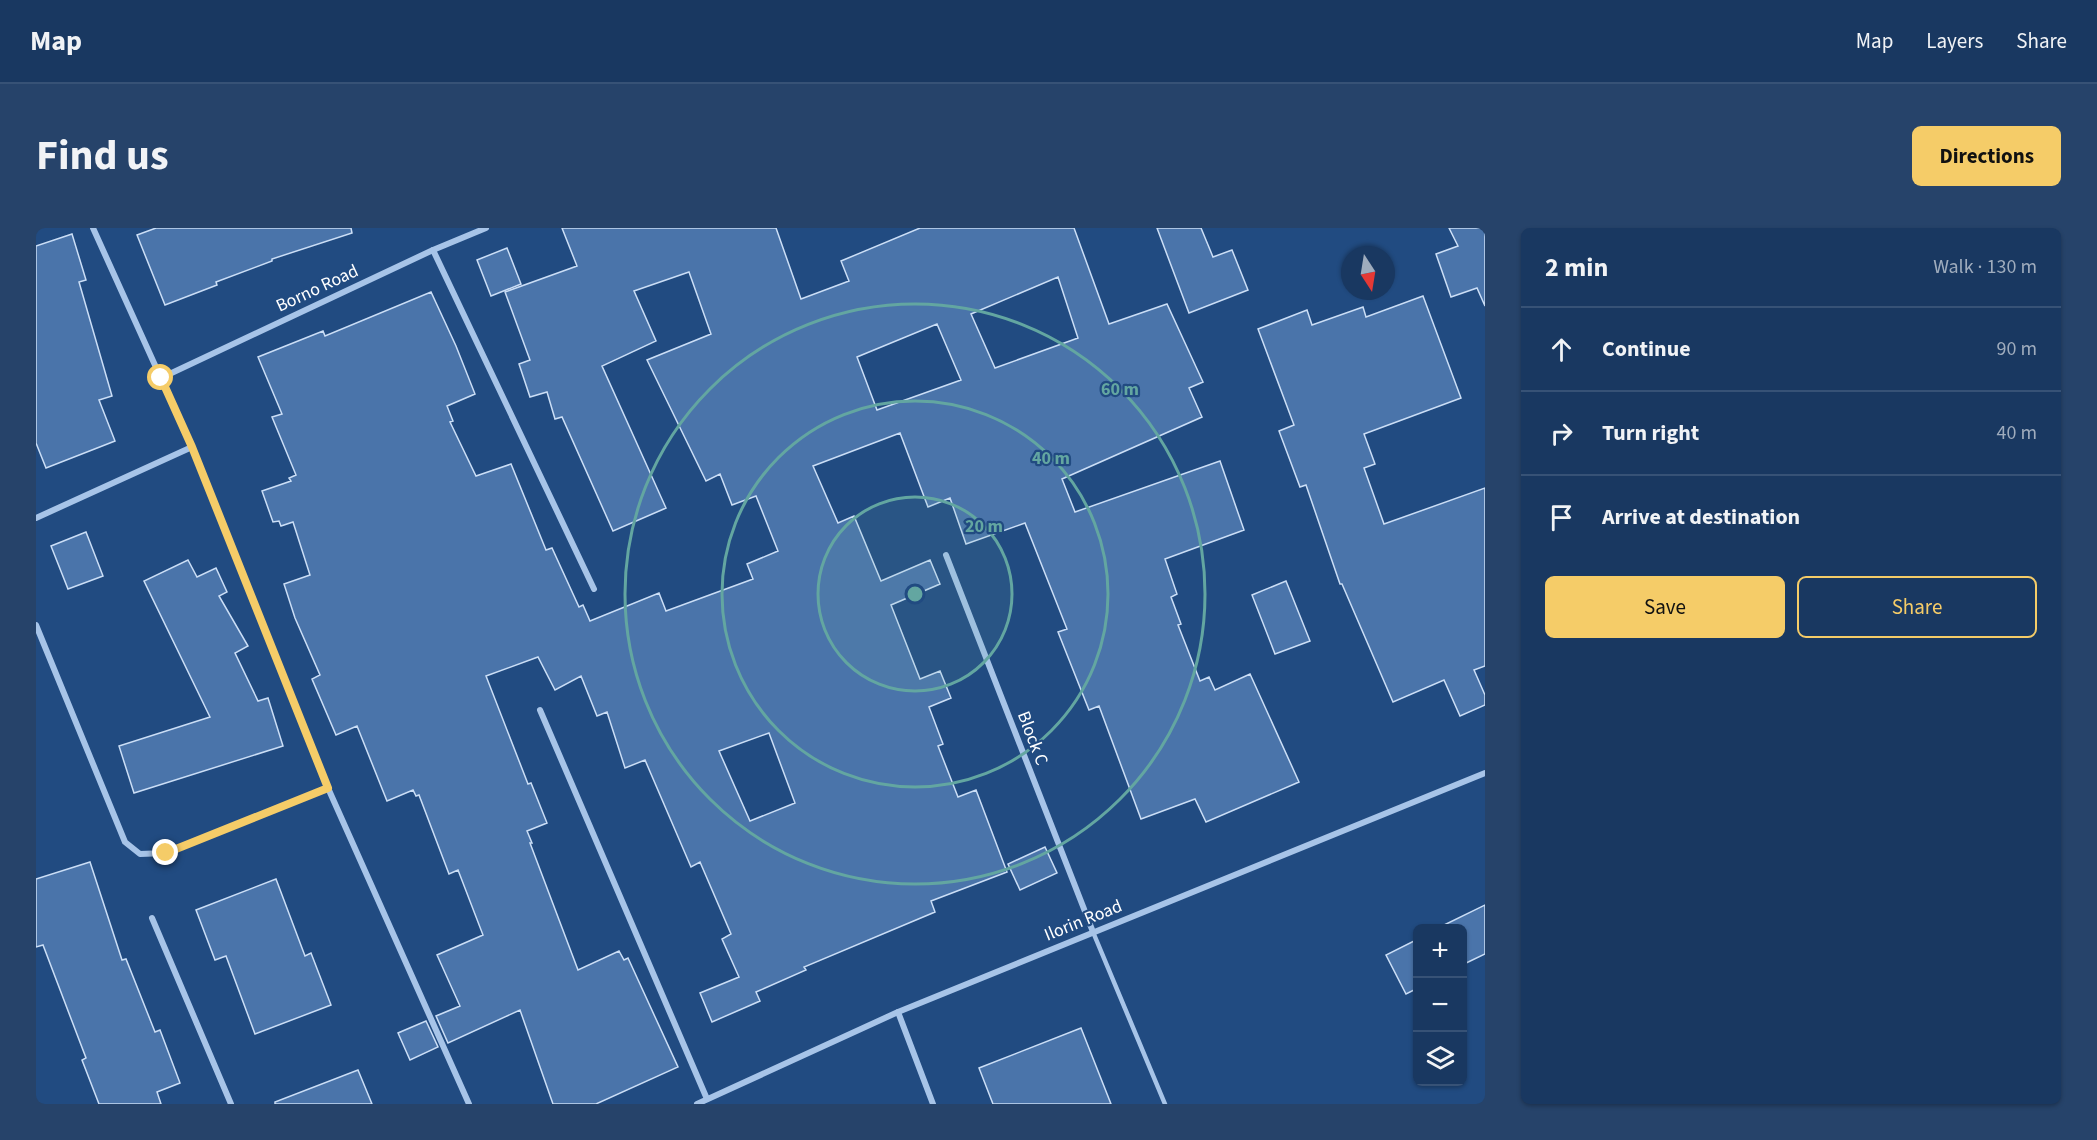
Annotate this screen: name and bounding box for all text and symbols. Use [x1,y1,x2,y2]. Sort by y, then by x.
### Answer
text: Map [30,21,82,61]
text: Map [1856,26,1893,56]
text: Layers [1926,26,1983,56]
text: Share [2016,26,2067,56]
text: Find us [36,126,169,186]
button: Directions [1912,126,2061,186]
north arrow [1341,246,1395,300]
text: 2 min [1545,249,1608,286]
text: Walk · 130 m [1933,253,2037,281]
street label: Borno Road [272,258,363,318]
icon: ahead [1545,333,1578,366]
text: Continue [1602,333,1691,365]
text: 90 m [1997,335,2037,363]
route start [147,364,173,390]
text: 60 m [1101,377,1139,402]
icon: right [1545,417,1578,450]
text: Turn right [1602,417,1699,449]
text: 40 m [1997,419,2037,447]
text: 40 m [1032,446,1070,471]
icon: arrive [1545,501,1578,534]
text: Arrive at destination [1602,501,1800,533]
text: 20 m [965,514,1003,539]
button: Save [1545,576,1785,638]
button: Share [1797,576,2037,638]
centre of rings [905,584,925,604]
street label: Block C [1011,708,1054,769]
route end [152,839,178,865]
street label: Ilorin Road [1041,894,1126,947]
map controls [1413,924,1467,1086]
button: + [1413,924,1467,978]
button: − [1413,978,1467,1032]
button: layers [1413,1032,1467,1086]

